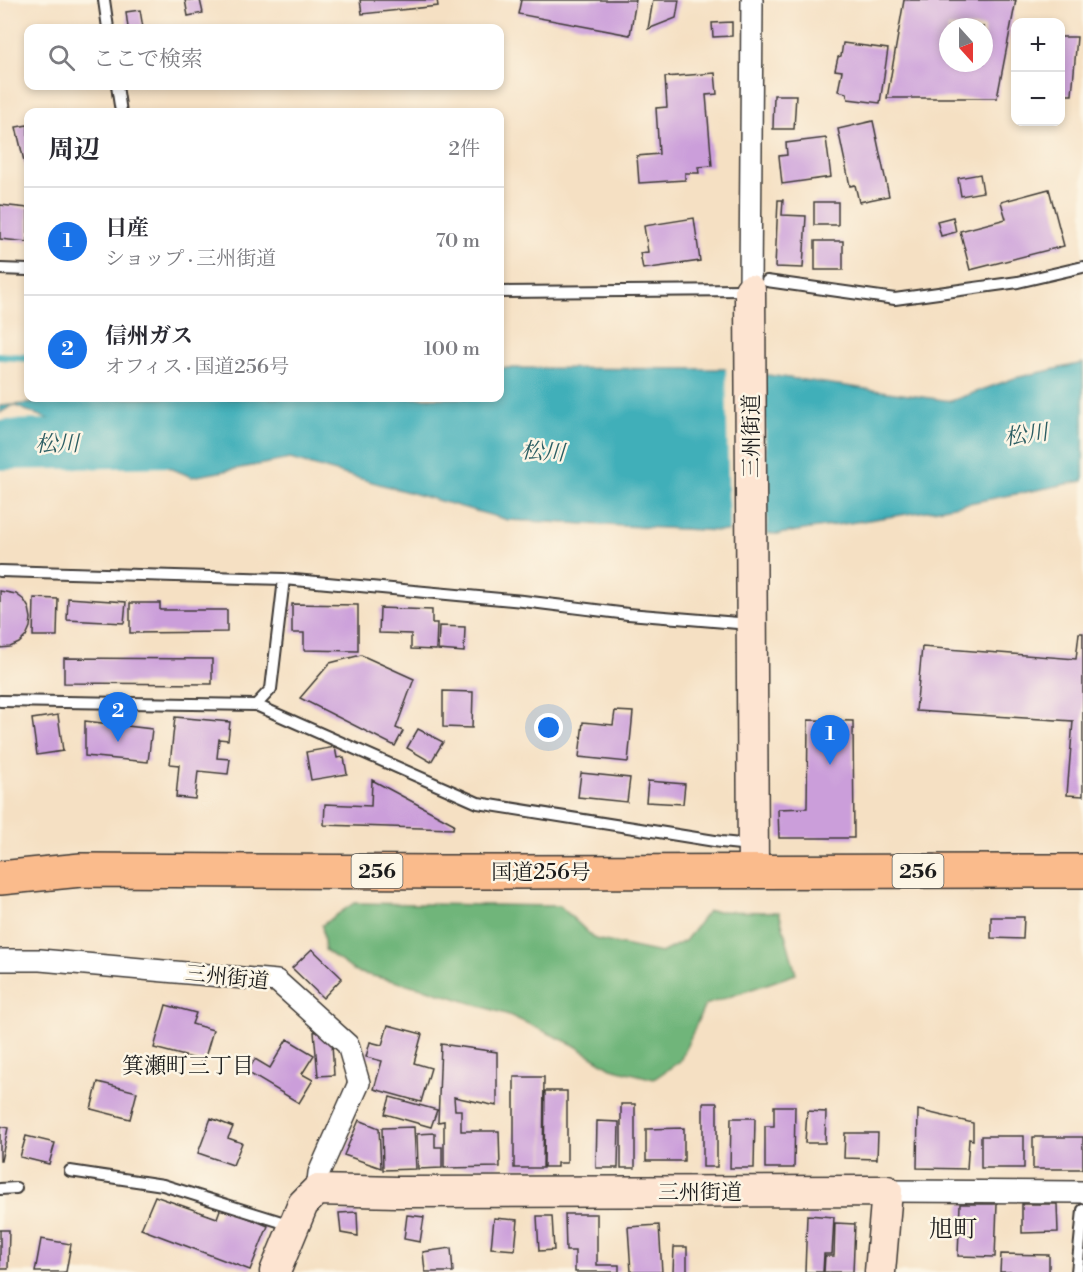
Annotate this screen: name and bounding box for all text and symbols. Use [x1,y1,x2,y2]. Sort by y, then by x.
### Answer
north arrow [939,18,993,72]
map controls [1011,18,1065,126]
button: + [1011,18,1065,72]
search box [24,24,504,90]
icon: search [45,41,78,74]
text: ここで検索 [93,46,203,73]
button: − [1011,72,1065,126]
text: 周辺 [48,134,100,166]
text: 2件 [449,137,480,162]
text: 日産 [105,215,149,242]
text: 1 [63,229,72,254]
text: 70 m [436,229,480,254]
text: ショップ · 三州街道 [105,247,276,272]
text: 信州ガス [105,323,193,350]
text: 2 [61,337,74,362]
text: 100 m [424,337,480,362]
text: オフィス · 国道256号 [105,355,289,380]
street label: 三州街道 [739,394,765,478]
water label: 松川 [1003,419,1052,452]
water label: 松川 [35,431,81,458]
water label: 松川 [520,438,568,467]
pin: 2 [98,692,138,742]
your location [534,713,563,742]
pin: 1 [810,716,850,765]
road number: 256 [352,854,403,888]
road number: 256 [892,854,944,888]
street label: 国道256号 [491,860,591,886]
street label: 三州街道 [184,961,270,995]
district label: 箕瀬町三丁目 [122,1053,254,1080]
street label: 三州街道 [658,1180,742,1206]
district label: 旭町 [929,1215,977,1245]

